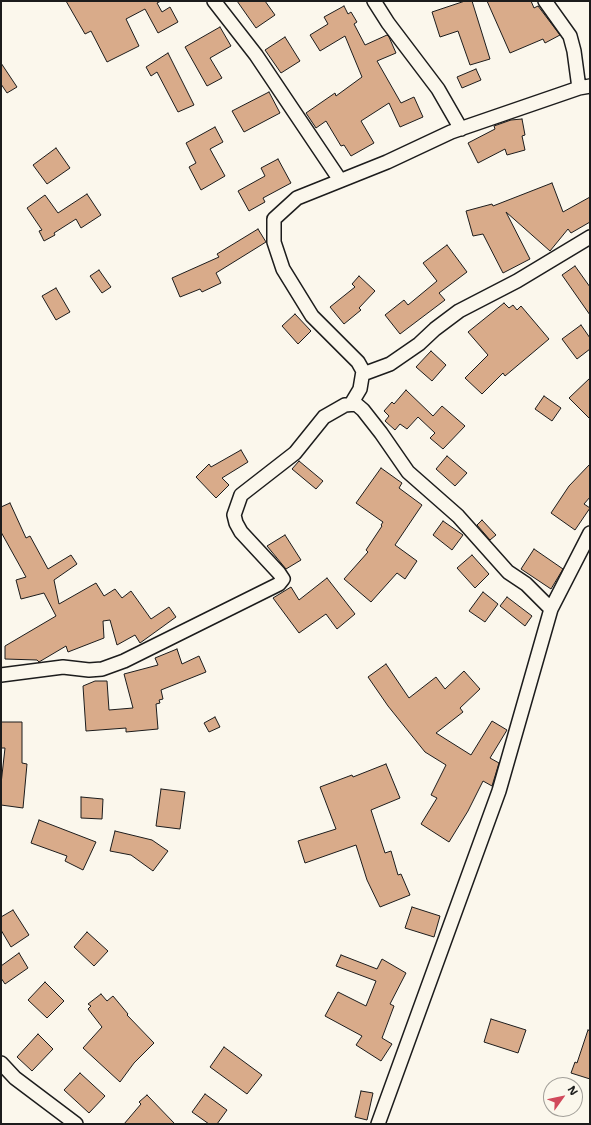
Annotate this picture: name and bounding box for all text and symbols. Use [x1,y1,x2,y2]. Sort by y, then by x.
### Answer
north arrow [543,1077,583,1117]
text: N [564,1083,581,1098]

